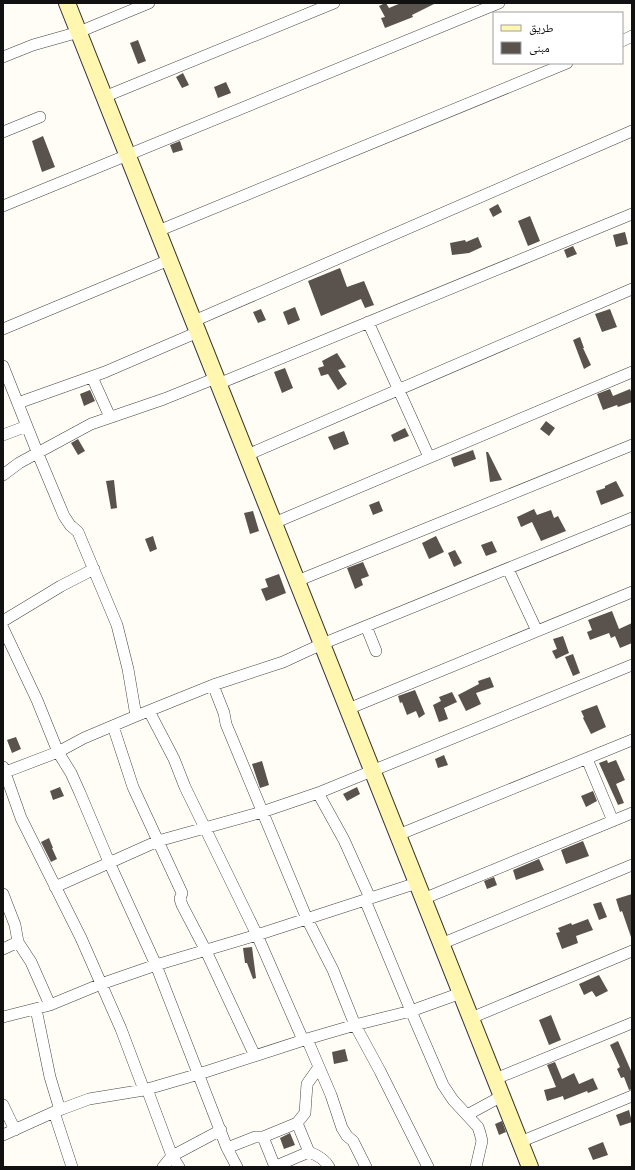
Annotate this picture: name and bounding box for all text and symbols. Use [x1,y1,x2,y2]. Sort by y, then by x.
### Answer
legend [493,12,623,64]
text: طريق [529,21,554,35]
text: مبنى [529,41,550,55]

